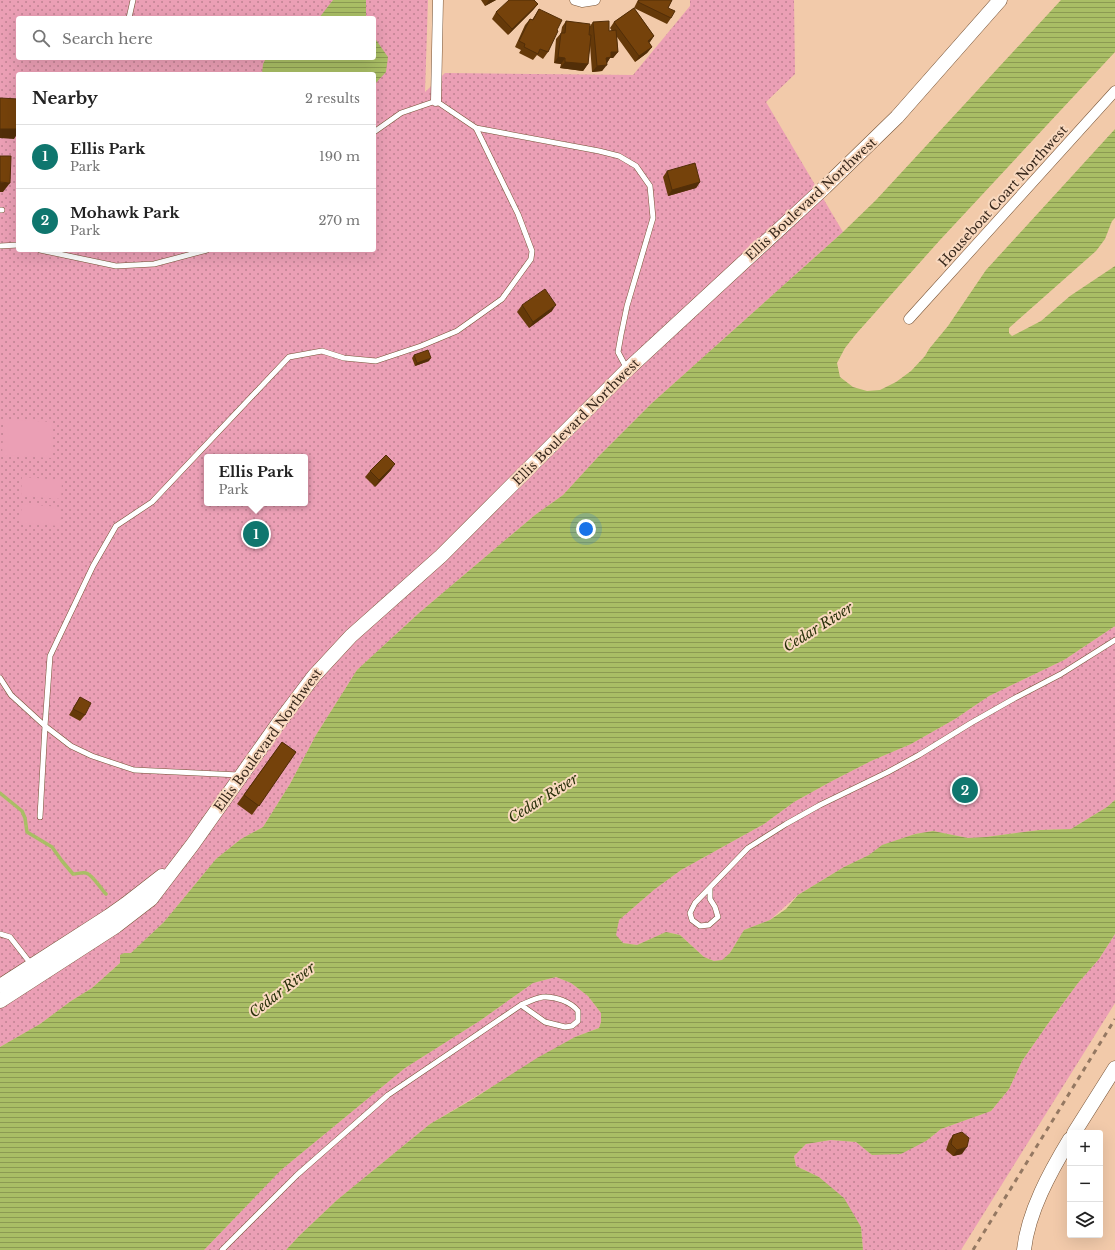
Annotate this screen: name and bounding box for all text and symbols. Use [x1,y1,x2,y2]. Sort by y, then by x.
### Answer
search box [16,16,376,60]
icon: search [30,27,52,49]
text: Search here [62,29,153,48]
text: Nearby [32,88,98,109]
text: 2 results [305,90,360,107]
street label: Houseboat Coart Northwest [935,122,1071,270]
street label: Ellis Boulevard Northwest [742,134,880,264]
text: Ellis Park [70,139,145,158]
text: 1 [42,148,48,165]
text: 190 m [319,148,360,165]
text: Park [70,158,100,175]
text: Mohawk Park [70,203,179,222]
text: 2 [41,212,49,229]
text: 270 m [319,212,360,229]
text: Park [70,222,100,239]
street label: Ellis Boulevard Northwest [509,355,643,489]
popup [204,454,308,506]
text: Ellis Park [218,462,294,481]
text: Park [218,481,249,498]
pin: 1 [243,519,269,549]
your location [576,519,596,539]
water label: Cedar River [780,598,857,656]
street label: Ellis Boulevard Northwest [210,665,326,815]
water label: Cedar River [505,769,582,827]
pin: 2 [952,775,978,805]
water label: Cedar River [245,958,319,1021]
map controls [1067,1130,1103,1238]
button: + [1067,1130,1103,1166]
button: − [1067,1166,1103,1202]
button: layers [1067,1202,1103,1238]

